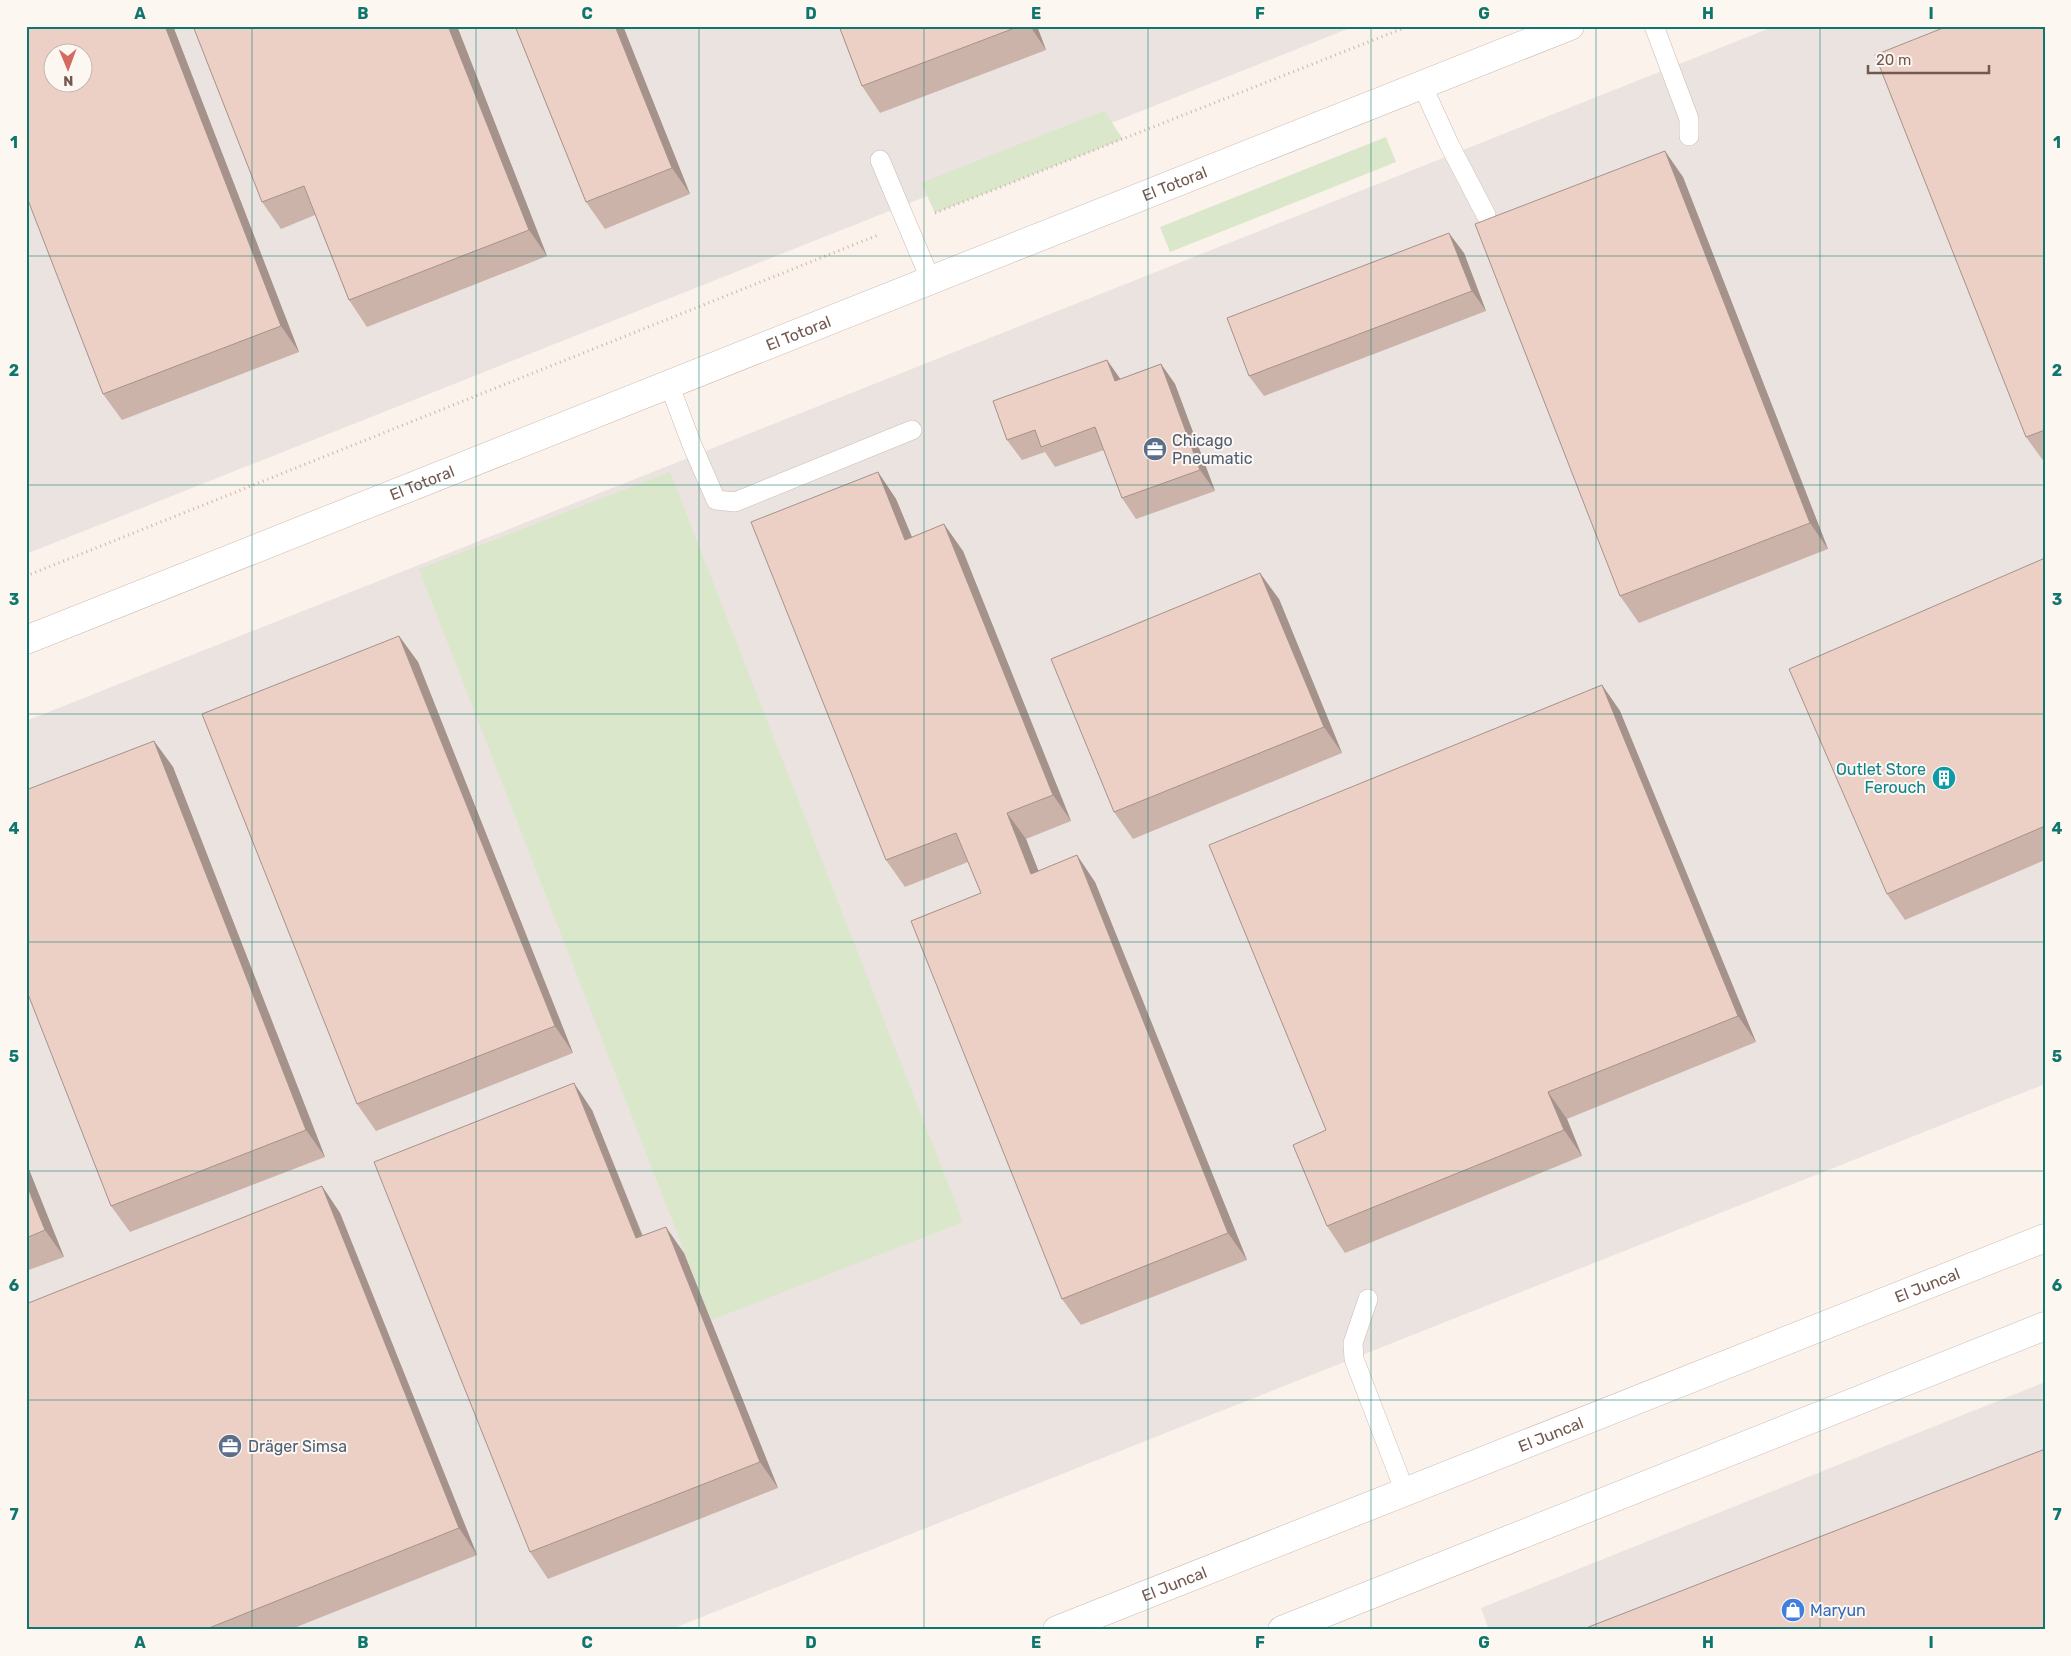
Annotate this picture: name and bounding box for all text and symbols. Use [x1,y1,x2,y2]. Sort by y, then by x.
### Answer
text: A [134,4,146,23]
text: B [357,4,369,23]
text: C [581,4,593,23]
text: D [805,4,817,23]
text: E [1031,4,1041,23]
text: F [1255,4,1265,23]
text: G [1478,4,1490,23]
text: H [1702,4,1714,23]
text: I [1928,4,1934,23]
north arrow [42,42,92,92]
scale bar [1868,42,1990,74]
text: 20 m [1876,51,1911,69]
text: N [63,72,73,89]
text: 1 [10,133,18,152]
text: 1 [2053,133,2061,152]
street label: El Totoral [1139,162,1210,205]
street label: El Totoral [763,312,833,354]
text: 2 [9,361,19,380]
text: 2 [2052,361,2062,380]
place label: Chicago Pneumatic [1172,431,1253,468]
office icon: Chicago Pneumatic [1142,436,1168,462]
street label: El Totoral [387,461,457,504]
text: 3 [9,590,19,609]
text: 3 [2052,590,2062,609]
place label: Outlet Store Ferouch [1836,760,1926,797]
building icon: Outlet Store Ferouch [1931,765,1957,791]
text: 4 [9,819,20,838]
text: 4 [2052,819,2063,838]
text: 5 [9,1047,19,1066]
text: 5 [2052,1047,2062,1066]
street label: El Juncal [1892,1263,1962,1306]
text: 6 [9,1276,19,1295]
text: 6 [2052,1276,2062,1295]
street label: El Juncal [1515,1413,1586,1456]
office icon: Dräger Simsa [217,1433,243,1459]
place label: Dräger Simsa [248,1437,347,1456]
text: 7 [9,1505,19,1524]
text: 7 [2052,1505,2062,1524]
street label: El Juncal [1139,1562,1209,1605]
shop icon: Maryun [1780,1597,1806,1623]
place label: Maryun [1810,1601,1866,1620]
text: A [134,1633,146,1652]
text: B [357,1633,369,1652]
text: C [581,1633,593,1652]
text: D [805,1633,817,1652]
text: E [1031,1633,1041,1652]
text: F [1255,1633,1265,1652]
text: G [1478,1633,1490,1652]
text: H [1702,1633,1714,1652]
text: I [1928,1633,1934,1652]

